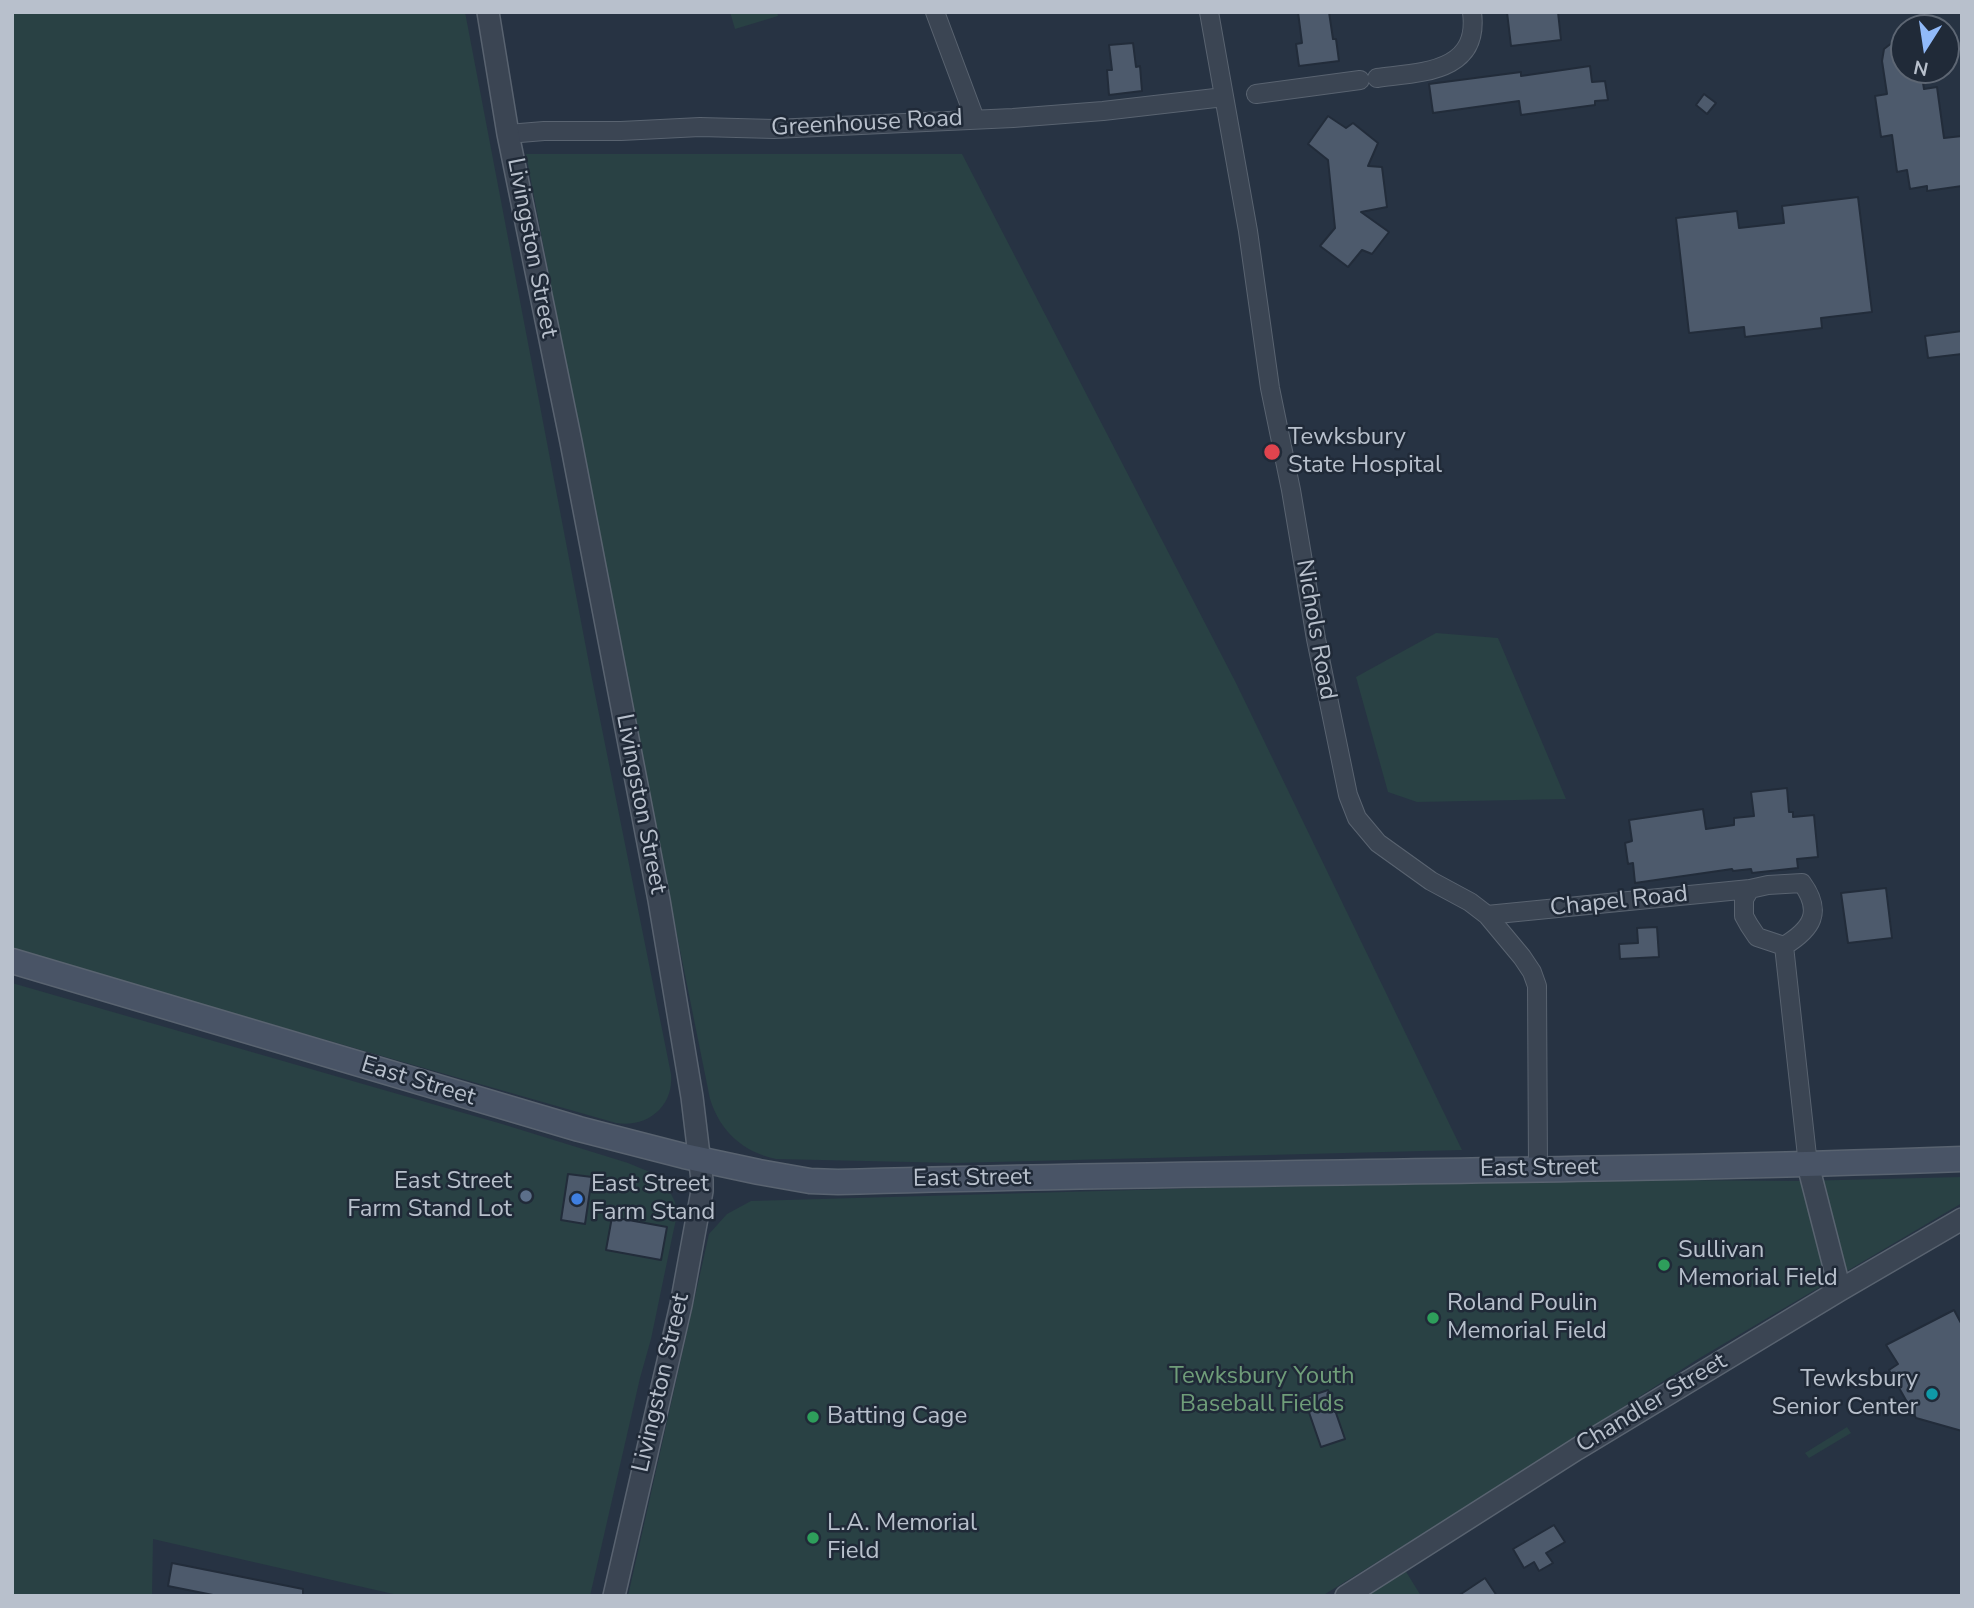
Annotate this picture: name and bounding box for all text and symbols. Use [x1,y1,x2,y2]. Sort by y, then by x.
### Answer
north arrow [1890,14,1960,84]
text: N [1911,53,1931,82]
street label: Greenhouse Road [770,105,964,143]
street label: Livingston Street [499,156,563,340]
place label: Tewksbury State Hospital [1288,424,1442,480]
marker: Tewksbury State Hospital [1262,442,1282,462]
street label: Nichols Road [1288,558,1342,702]
street label: Livingston Street [608,712,672,896]
street label: Chapel Road [1549,880,1689,924]
street label: East Street [357,1051,479,1113]
street label: East Street [1480,1154,1598,1184]
street label: East Street [913,1164,1031,1194]
place label: East Street Farm Stand Lot [347,1168,512,1224]
place label: East Street Farm Stand [591,1171,715,1227]
marker: East Street Farm Stand Lot [518,1188,534,1204]
marker: East Street Farm Stand [569,1191,585,1207]
place label: Sullivan Memorial Field [1678,1237,1838,1293]
marker: Sullivan Memorial Field [1656,1257,1672,1273]
place label: Roland Poulin Memorial Field [1447,1290,1607,1346]
street label: Livingston Street [627,1291,697,1475]
marker: Roland Poulin Memorial Field [1425,1310,1441,1326]
street label: Chandler Street [1572,1348,1732,1460]
park label: Tewksbury Youth Baseball Fields [1169,1363,1355,1419]
place label: Tewksbury Senior Center [1772,1366,1918,1422]
marker: Tewksbury Senior Center [1924,1386,1940,1402]
place label: Batting Cage [827,1403,967,1431]
marker: Batting Cage [805,1409,821,1425]
place label: L.A. Memorial Field [827,1510,977,1566]
marker: L.A. Memorial Field [805,1530,821,1546]

